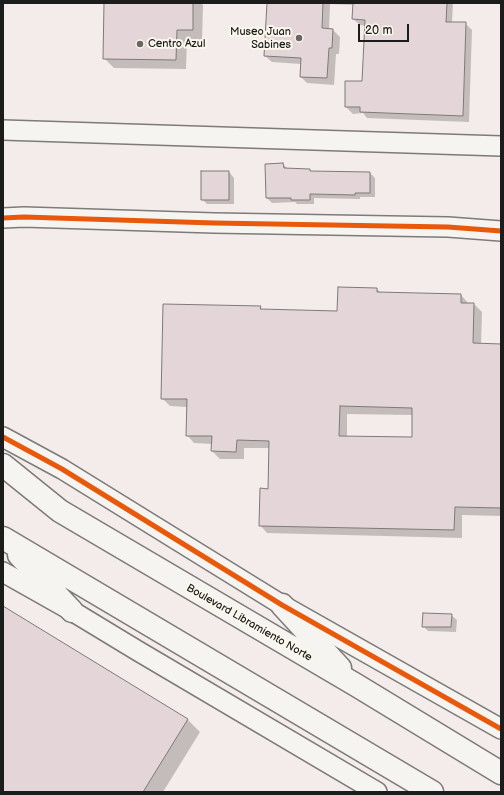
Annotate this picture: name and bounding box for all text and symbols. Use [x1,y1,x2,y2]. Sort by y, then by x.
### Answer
scale bar [360,16,411,42]
text: 20 m [365,23,392,38]
place label: Museo Juan Sabines [230,25,291,51]
marker: Museo Juan Sabines [294,33,304,43]
place label: Centro Azul [148,37,205,51]
marker: Centro Azul [135,39,145,49]
street label: Boulevard Libramiento Norte [184,582,314,664]

